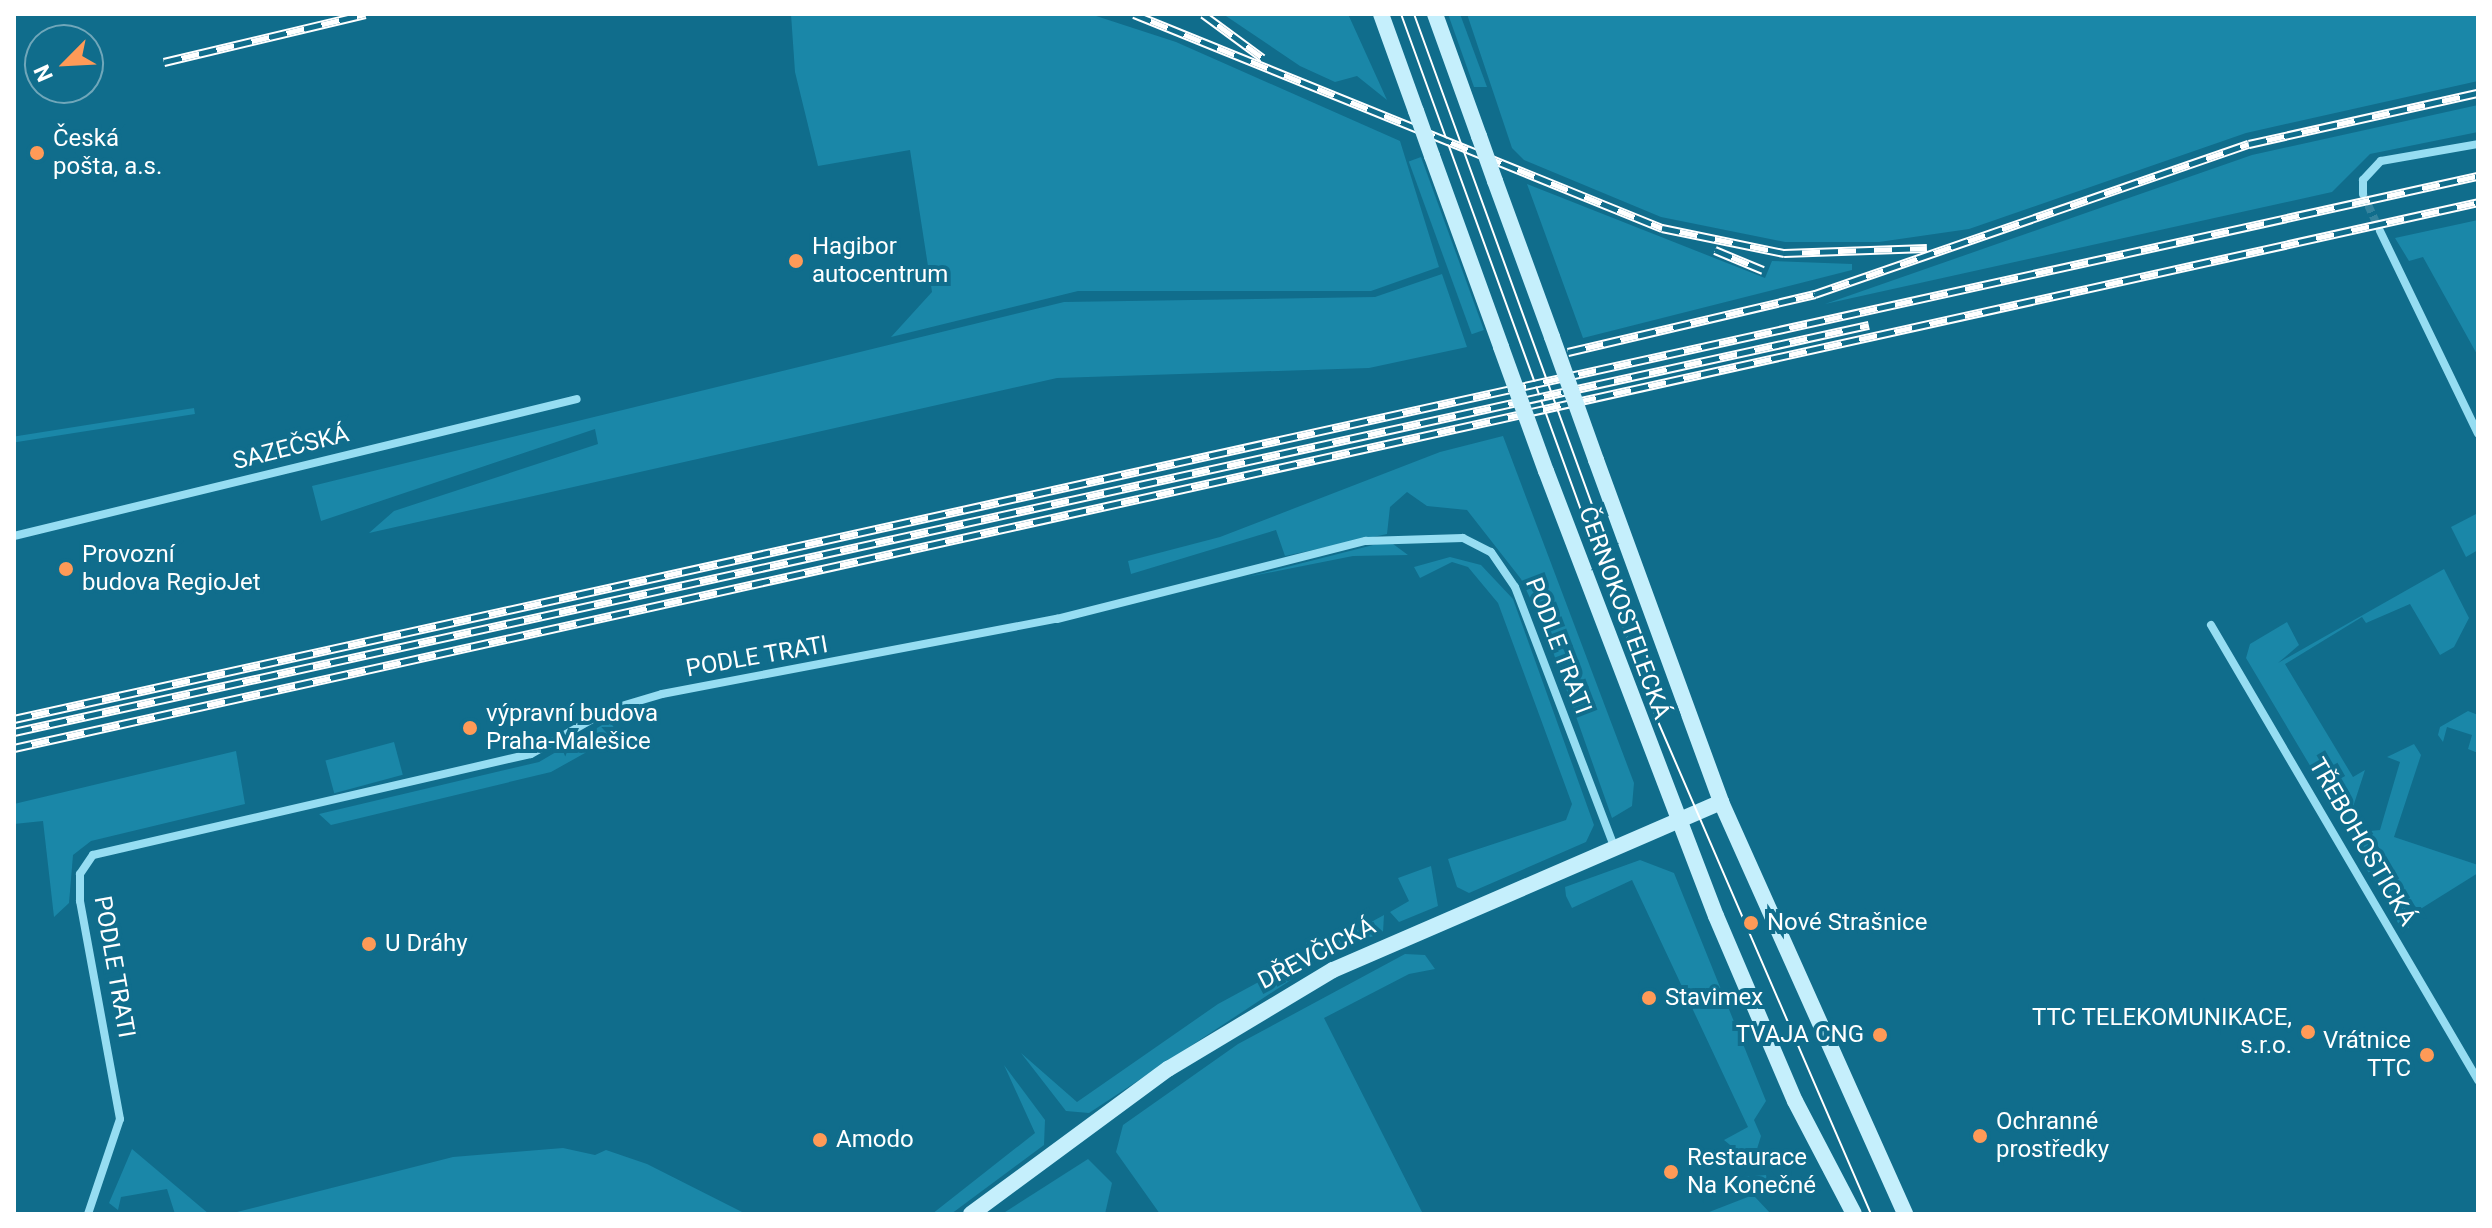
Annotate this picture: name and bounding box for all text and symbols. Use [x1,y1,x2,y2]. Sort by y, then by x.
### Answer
north arrow [24,24,104,104]
text: N [29,61,58,85]
place label: Česká pošta, a.s. [53,125,162,181]
marker: Česká pošta, a.s. [28,144,46,162]
place label: Hagibor autocentrum [812,233,948,289]
marker: Hagibor autocentrum [787,252,805,270]
street label: SAZEČSKÁ [230,420,352,476]
street label: ČERNOKOSTELECKÁ [1572,503,1676,723]
place label: Provozní budova RegioJet [82,541,261,597]
marker: Provozní budova RegioJet [57,560,75,578]
street label: PODLE TRATI [1519,574,1597,718]
street label: PODLE TRATI [684,630,830,684]
place label: výpravní budova Praha-Malešice [486,700,658,756]
marker: výpravní budova Praha-Malešice [461,719,479,737]
street label: TŘEBOHOSTICKÁ [2302,753,2422,931]
street label: PODLE TRATI [87,894,141,1040]
place label: Nové Strašnice [1767,909,1927,937]
street label: DŘEVČICKÁ [1254,912,1380,996]
marker: Nové Strašnice [1742,914,1760,932]
place label: U Dráhy [385,930,468,958]
marker: U Dráhy [360,935,378,953]
place label: Stavimex [1665,984,1763,1012]
marker: Stavimex [1640,989,1658,1007]
place label: TTC TELEKOMUNIKACE, s.r.o. [2031,1004,2292,1060]
place label: TVAJA CNG [1736,1021,1864,1049]
marker: TTC TELEKOMUNIKACE, s.r.o. [2299,1023,2317,1041]
marker: TVAJA CNG [1871,1026,1889,1044]
place label: Vrátnice TTC [2323,1027,2411,1083]
marker: Vrátnice TTC [2418,1046,2436,1064]
place label: Ochranné prostředky [1996,1108,2109,1164]
place label: Amodo [836,1126,914,1154]
marker: Ochranné prostředky [1971,1127,1989,1145]
marker: Amodo [811,1131,829,1149]
place label: Restaurace Na Konečné [1687,1144,1816,1200]
marker: Restaurace Na Konečné [1662,1163,1680,1181]

